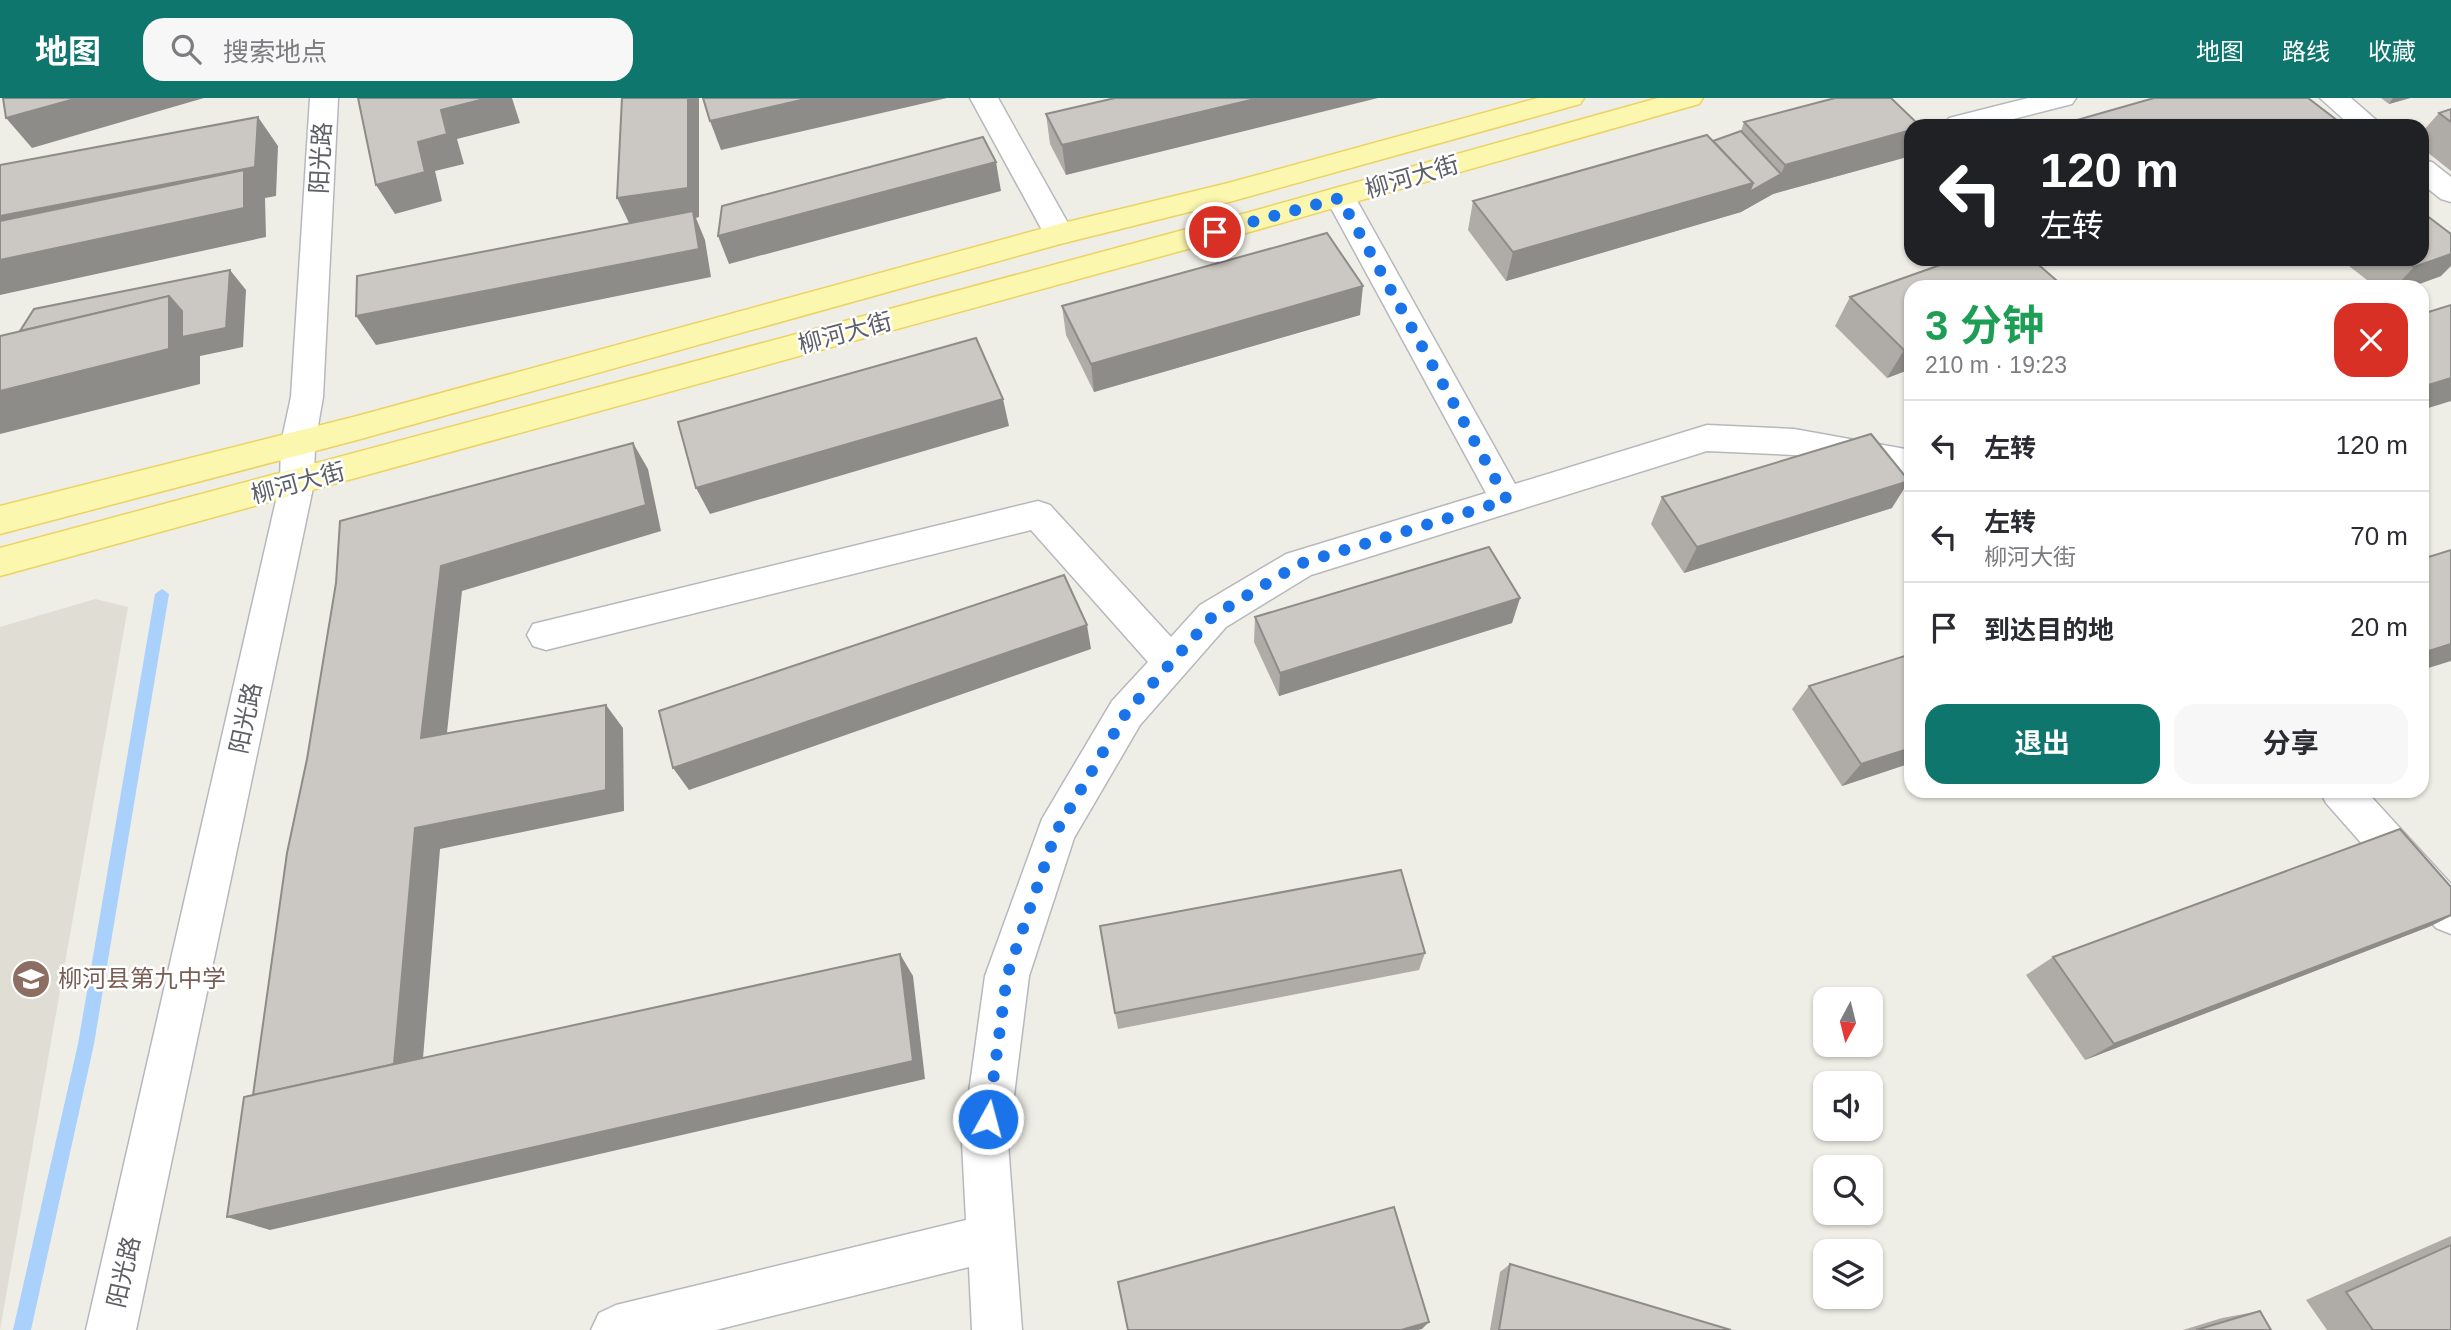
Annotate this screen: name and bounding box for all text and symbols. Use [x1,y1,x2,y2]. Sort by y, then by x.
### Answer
search box [143,18,633,81]
icon: search [167,30,205,68]
text: 地图 [35,33,101,70]
text: 搜索地点 [223,37,327,67]
text: 地图 [2196,38,2244,65]
text: 路线 [2282,38,2330,65]
text: 收藏 [2368,38,2416,65]
street label: 阳光路 [305,121,336,195]
text: 120 m [2040,143,2179,197]
icon: left [1925,147,2016,238]
street label: 柳河大街 [1362,150,1462,203]
pin [1185,202,1245,262]
text: 左转 [2040,208,2104,244]
icon: arrive [1196,213,1234,251]
text: 3 分钟 [1925,302,2044,349]
button: close [2334,303,2408,377]
street label: 柳河大街 [795,307,895,358]
text: 210 m · 19:23 [1925,352,2067,378]
icon: left [1925,427,1963,465]
text: 120 m [2336,430,2408,460]
text: 左转 [1984,433,2036,463]
street label: 柳河大街 [248,457,348,508]
text: 左转 [1984,507,2036,537]
icon: left [1925,518,1963,556]
text: 70 m [2350,521,2408,551]
text: 柳河大街 [1984,544,2076,570]
icon: arrive [1925,609,1963,647]
text: 20 m [2350,612,2408,642]
text: 到达目的地 [1984,615,2114,645]
street label: 阳光路 [225,680,266,756]
button: 退出 [1925,704,2160,784]
button: 分享 [2174,704,2408,784]
school or university icon: 柳河县第九中学 [10,958,52,1000]
place label: 柳河县第九中学 [58,965,226,992]
north arrow [1813,987,1883,1057]
map controls [1813,987,1883,1309]
button: sound [1813,1071,1883,1141]
position arrow [951,1082,1025,1156]
button: search [1813,1155,1883,1225]
street label: 阳光路 [102,1234,145,1310]
button: layers [1813,1239,1883,1309]

